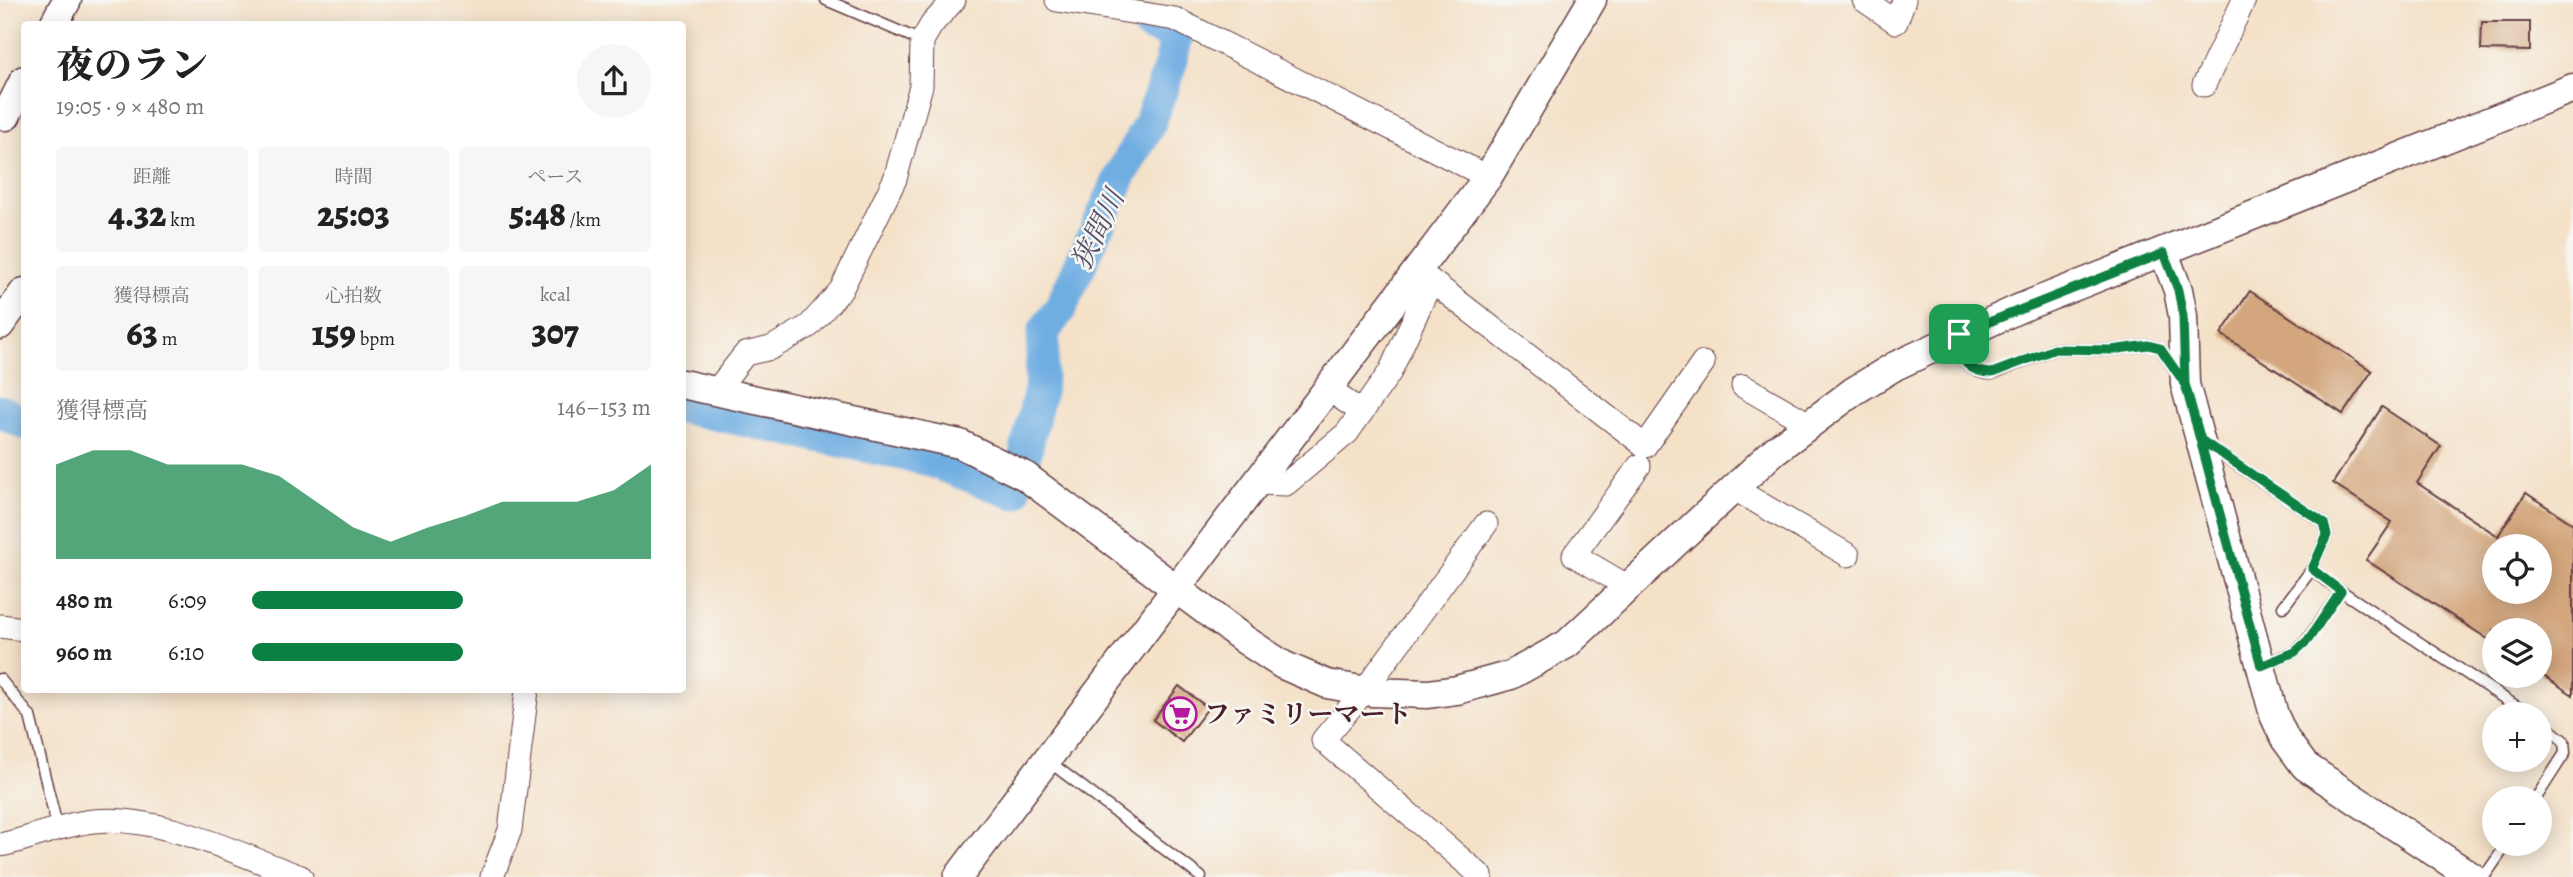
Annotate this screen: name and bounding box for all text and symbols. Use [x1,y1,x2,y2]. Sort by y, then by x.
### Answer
text: 夜のラン [56,39,208,91]
button: share [577,44,651,118]
text: 19:05 · 9 × 480 m [56,91,204,122]
text: 距離 [133,164,171,190]
text: 時間 [334,164,373,190]
text: ペース [527,164,583,190]
water label: 狭間川 [1063,181,1135,276]
text: 4.32 [108,190,166,238]
text: 25:03 [317,190,390,238]
text: 5:48 [509,190,566,238]
text: km [166,207,195,233]
text: /km [566,207,601,233]
text: kcal [540,282,570,308]
text: 獲得標高 [114,283,190,309]
text: 心拍数 [325,283,382,309]
pin [1929,304,1989,364]
text: 307 [531,308,579,356]
text: 63 [126,309,158,357]
text: 159 [312,309,356,357]
icon: arrive [1940,315,1978,353]
text: m [158,326,178,352]
text: bpm [356,326,395,352]
text: 146–153 m [557,392,651,423]
text: 獲得標高 [56,395,148,426]
map controls [2482,534,2552,856]
button: locate [2482,534,2552,604]
text: 480 m [56,585,113,616]
text: 6:09 [168,585,207,616]
button: layers [2482,618,2552,688]
text: 960 m [56,637,112,668]
text: 6:10 [168,637,204,668]
supermarket icon: ファミリーマート [1161,695,1199,733]
place label: ファミリーマート [1204,697,1411,732]
button: + [2482,702,2552,772]
button: − [2482,786,2552,856]

